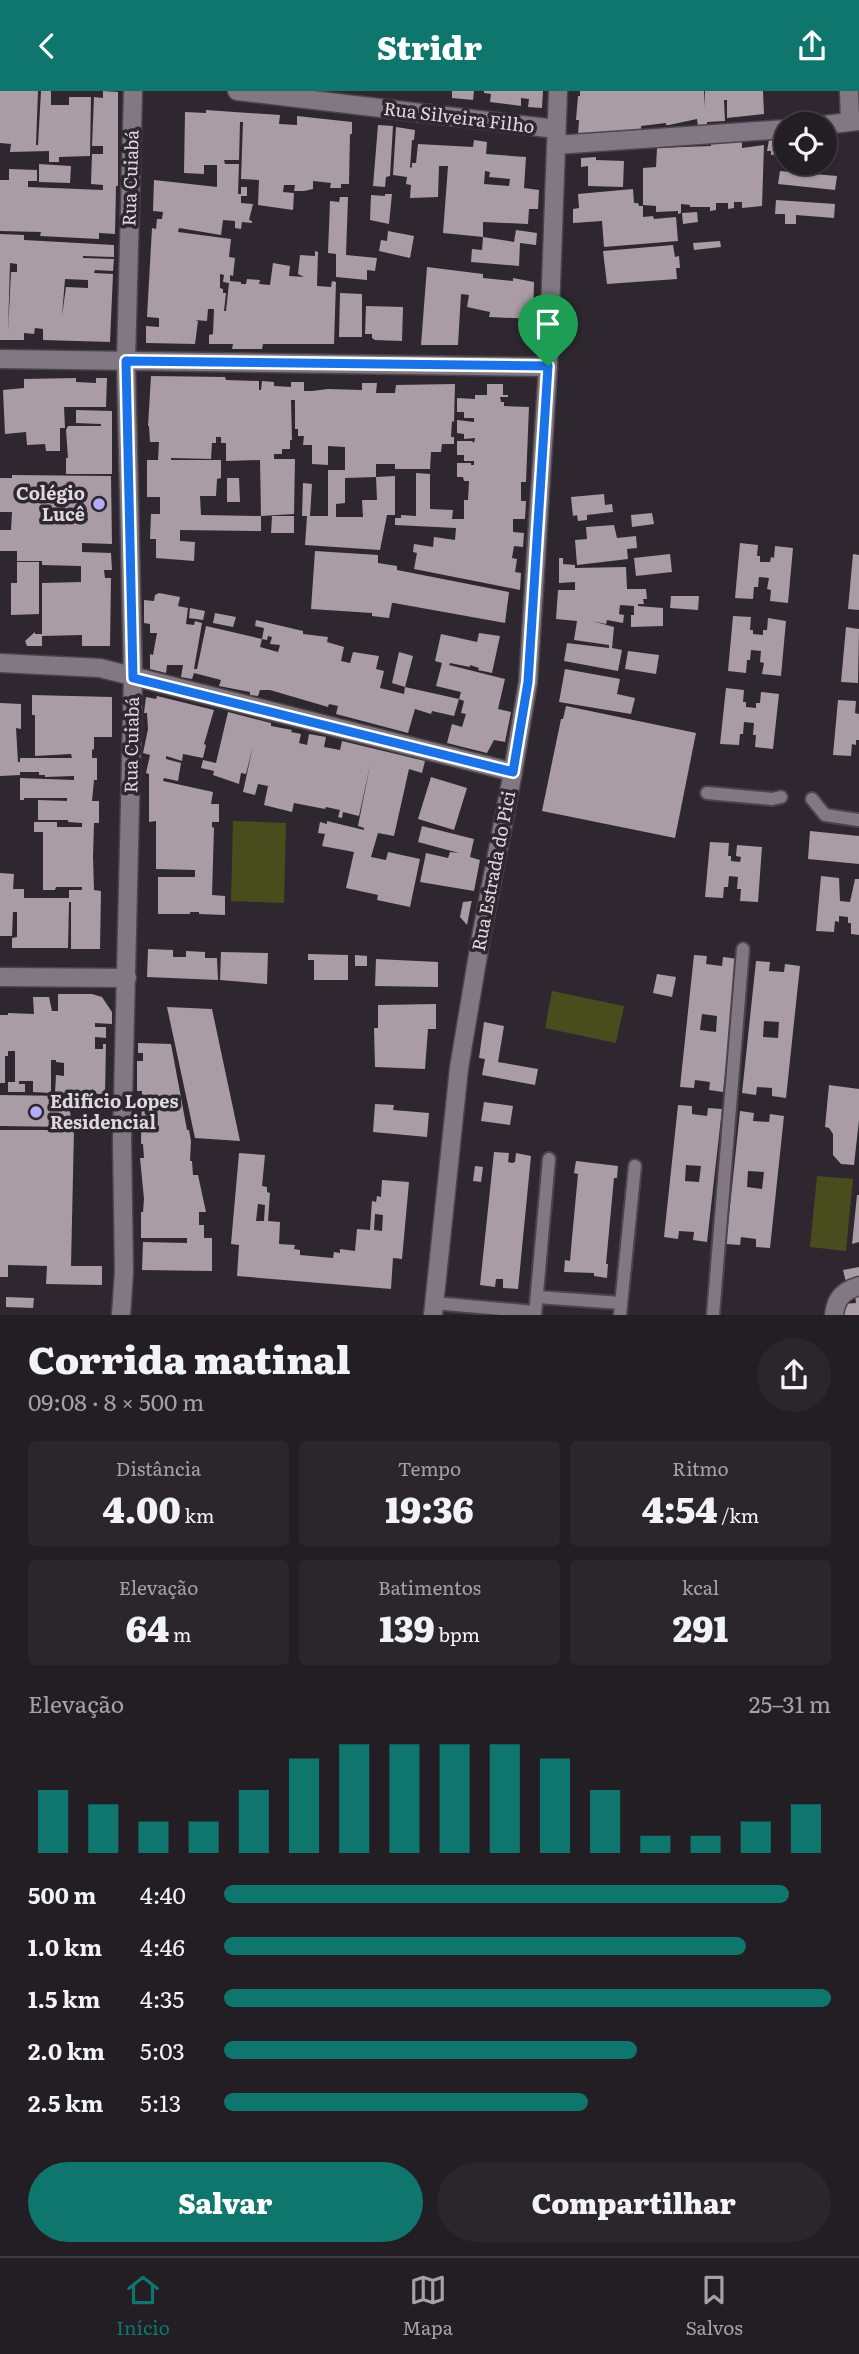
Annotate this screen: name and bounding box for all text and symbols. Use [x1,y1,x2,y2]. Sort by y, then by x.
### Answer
text: Stridr [377,22,482,70]
icon: back [28,27,66,65]
icon: share [793,27,831,65]
street label: Rua Silveira Filho [382,94,536,139]
map controls [774,112,837,175]
button: locate [774,112,837,175]
street label: Rua Cuiabá [114,129,145,227]
pin [518,294,578,366]
icon: arrive [529,305,567,343]
place label: Colégio Lucê [16,479,85,527]
marker: Colégio Lucê [91,496,107,512]
street label: Rua Cuiabá [116,696,145,793]
street label: Rua Estrada do Pici [464,788,521,953]
place label: Edifício Lopes Residencial [50,1087,178,1135]
marker: Edifício Lopes Residencial [28,1104,44,1120]
text: Corrida matinal [28,1329,351,1386]
button: share [757,1338,831,1412]
text: 09:08 · 8 × 500 m [28,1384,204,1418]
text: Distância [116,1454,201,1482]
text: Tempo [398,1454,461,1482]
text: Ritmo [672,1454,729,1482]
text: 4.00 [103,1482,181,1534]
text: 19:36 [385,1482,474,1534]
text: 4:54 [642,1482,717,1534]
text: km [181,1501,214,1529]
text: /km [717,1501,759,1529]
text: Elevação [119,1573,198,1601]
text: Batimentos [378,1573,481,1601]
text: kcal [682,1573,719,1601]
text: 64 [126,1601,169,1653]
text: 139 [379,1601,435,1653]
text: 291 [673,1601,728,1653]
text: m [169,1620,191,1648]
text: bpm [435,1620,480,1648]
text: Elevação [28,1686,124,1720]
text: 25–31 m [749,1686,831,1720]
text: 500 m [28,1877,96,1911]
text: 4:40 [140,1877,186,1911]
text: 1.0 km [28,1929,102,1963]
text: 4:46 [140,1929,185,1963]
text: 1.5 km [28,1981,101,2015]
text: 4:35 [140,1981,184,2015]
text: 2.0 km [28,2033,105,2067]
text: 5:03 [140,2033,185,2067]
text: 2.5 km [28,2085,103,2119]
text: 5:13 [140,2085,181,2119]
button: Salvar [28,2162,423,2242]
button: Compartilhar [437,2162,831,2242]
tab: Início [116,2271,170,2341]
tab: Mapa [402,2271,453,2341]
tab: Salvos [685,2271,743,2341]

